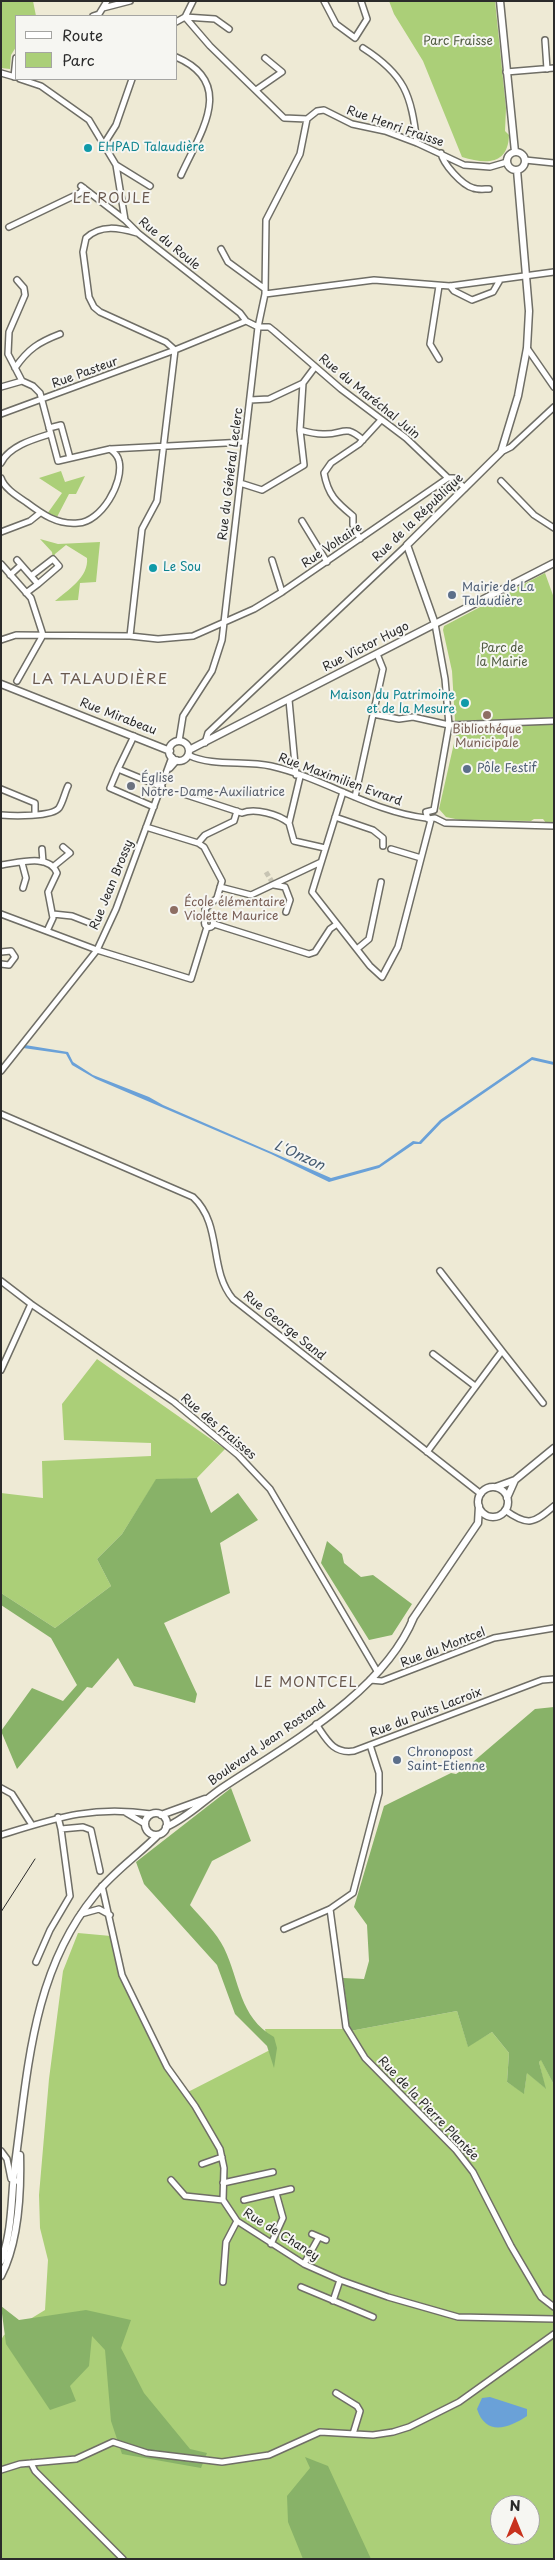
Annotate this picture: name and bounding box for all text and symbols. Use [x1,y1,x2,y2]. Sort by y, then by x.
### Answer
legend [15,15,178,80]
text: Route [62,23,103,46]
park label: Parc Fraisse [423,35,493,49]
text: Parc [62,48,95,71]
street label: Rue Henri Fraisse [345,104,445,150]
place label: EHPAD Talaudière [98,141,205,155]
marker: EHPAD Talaudière [82,142,94,154]
district label: LE ROULE [72,191,152,207]
street label: Rue du Roule [135,215,203,273]
street label: Rue du Maréchal Juin [315,352,423,442]
street label: Rue Pasteur [50,354,120,392]
street label: Rue du Général Leclerc [216,407,246,541]
street label: Rue de la République [370,471,466,565]
street label: Rue Voltaire [299,521,365,571]
place label: Le Sou [163,561,201,575]
marker: Le Sou [147,562,159,574]
place label: Mairie de La Talaudière [462,581,534,609]
marker: Mairie de La Talaudière [446,589,458,601]
street label: Rue Victor Hugo [321,619,411,675]
park label: Parc de la Mairie [476,642,528,670]
district label: LA TALAUDIÈRE [30,671,170,689]
place label: Maison du Patrimoine et de la Mesure [330,689,455,717]
street label: Rue Mirabeau [77,696,159,738]
marker: Maison du Patrimoine et de la Mesure [459,697,471,709]
marker: Bibliothéque Municipale [481,709,493,721]
place label: Bibliothéque Municipale [452,723,522,751]
street label: Rue Maximilien Evrard [276,751,404,809]
place label: Pôle Festif [477,762,536,776]
marker: Pôle Festif [461,763,473,775]
place label: Église Notre-Dame-Auxiliatrice [141,772,285,800]
marker: Église Notre-Dame-Auxiliatrice [125,780,137,792]
street label: Rue Jean Brossy [87,838,137,932]
place label: École élémentaire Violette Maurice [184,896,285,924]
marker: École élémentaire Violette Maurice [168,904,180,916]
water label: L'Onzon [271,1138,327,1174]
street label: Rue George Sand [240,1288,328,1364]
street label: Rue des Fraisses [177,1391,259,1463]
street label: Rue du Montcel [398,1625,488,1671]
district label: LE MONTCEL [253,1675,359,1691]
street label: Rue du Puits Lacroix [368,1685,484,1741]
street label: Boulevard Jean Rostand [206,1697,328,1789]
place label: Chronopost Saint-Etienne [407,1746,485,1774]
marker: Chronopost Saint-Etienne [391,1754,403,1766]
street label: Rue de la Pierre Plantée [375,2054,481,2164]
street label: Rue de Chaney [240,2206,322,2264]
north arrow [490,2495,540,2545]
text: N [509,2495,521,2516]

